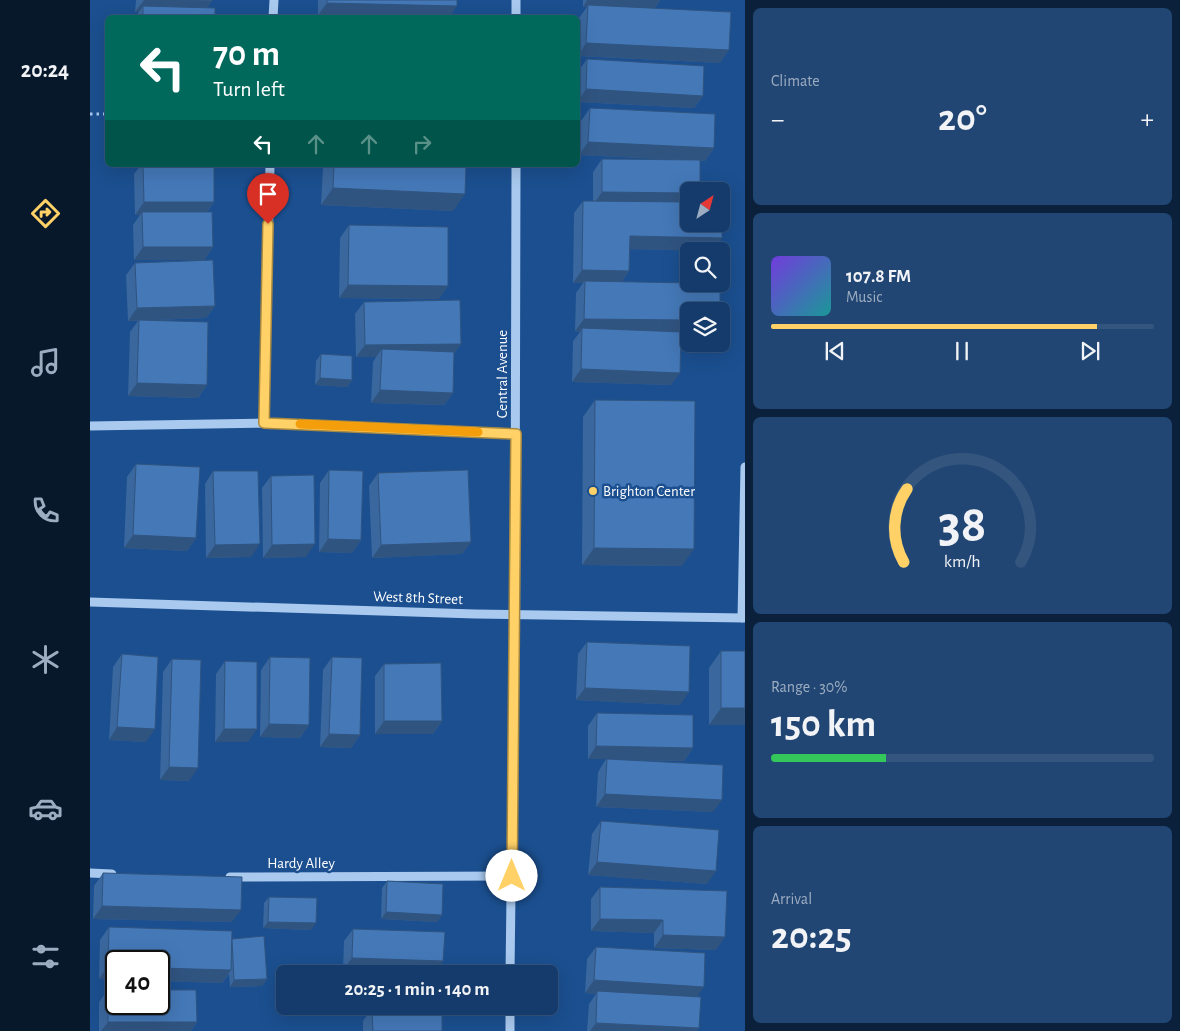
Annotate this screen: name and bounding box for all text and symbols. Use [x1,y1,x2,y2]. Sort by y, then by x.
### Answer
icon: left [130,35,195,100]
text: 70 m [213,37,280,72]
text: 20:24 [21,59,69,81]
text: Climate [771,73,820,89]
text: Turn left [213,78,285,100]
text: 20° [938,100,987,138]
text: − [771,106,784,134]
text: + [1141,106,1154,134]
icon: left [249,130,277,158]
icon: ahead [302,130,330,158]
icon: ahead [355,130,383,158]
icon: right [408,130,436,158]
pin [247,173,289,224]
icon: arrive [254,180,282,208]
north arrow [680,182,730,232]
map controls [680,182,730,352]
icon: directions [28,196,63,231]
button: search [680,242,730,292]
text: 107.8 FM [846,267,911,286]
text: Music [846,289,882,305]
button: layers [680,302,730,352]
street label: Central Avenue [495,330,510,418]
icon: previous [821,337,849,365]
icon: pause [948,337,976,365]
icon: next [1076,337,1104,365]
icon: music [28,345,63,380]
place label: Brighton Center [603,484,695,499]
marker: Brighton Center [587,485,599,497]
icon: phone [28,493,63,528]
text: 38 [938,499,987,551]
text: km/h [944,553,981,571]
street label: West 8th Street [373,589,463,607]
icon: climate [28,642,63,677]
text: Range · 30% [771,679,847,695]
text: 150 km [771,706,876,744]
icon: car [28,791,63,826]
position arrow [485,849,537,901]
street label: Hardy Alley [267,856,335,871]
text: Arrival [771,891,812,907]
text: 20:25 [771,918,852,956]
icon: filters [28,939,63,974]
speed limit sign: 40 [105,950,170,1015]
text: 20:25 · 1 min · 140 m [344,980,490,999]

